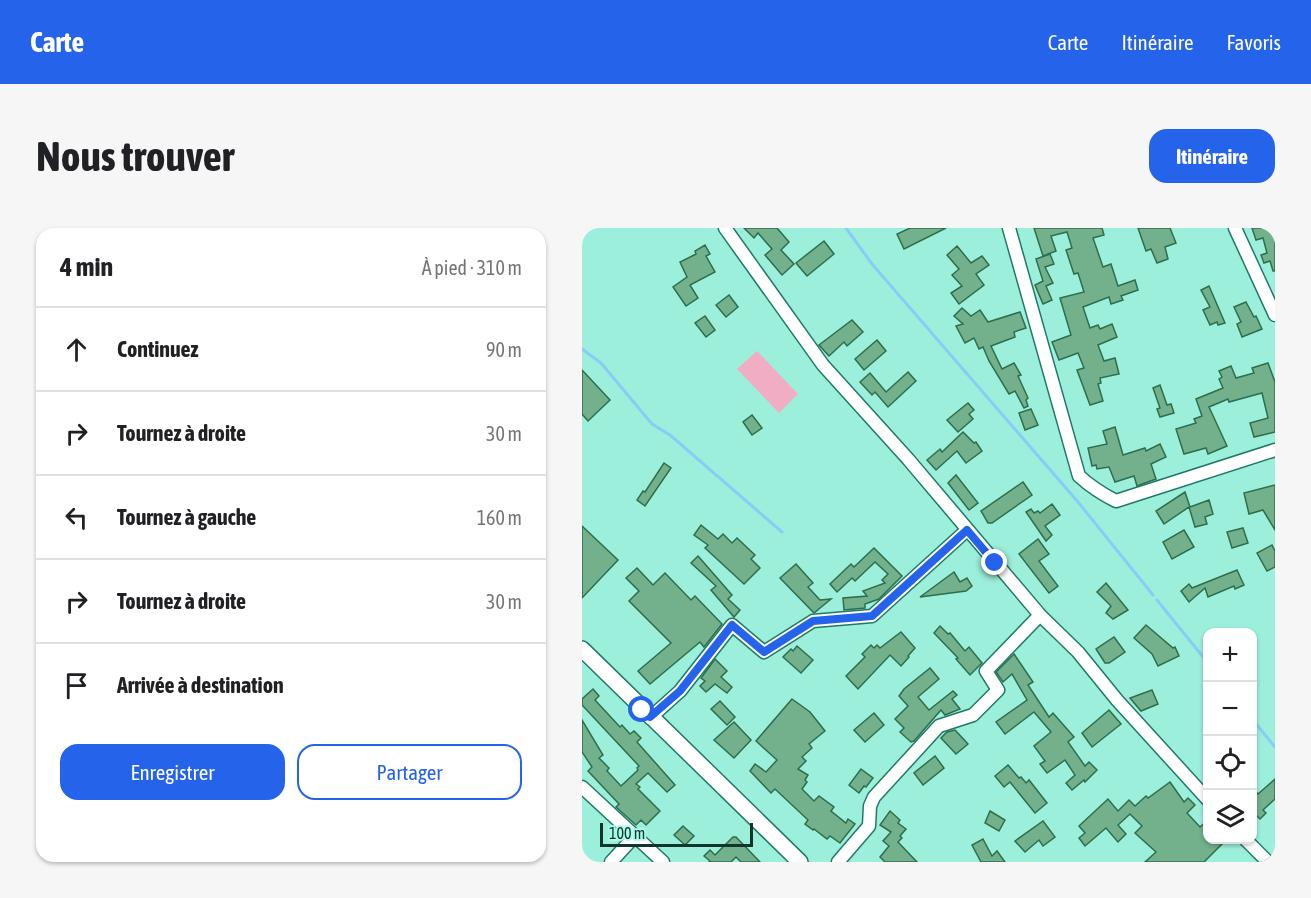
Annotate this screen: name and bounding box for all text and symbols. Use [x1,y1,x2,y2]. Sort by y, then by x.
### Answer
text: Carte [30,26,84,58]
text: Carte [1048,30,1088,54]
text: Itinéraire [1121,30,1193,54]
text: Favoris [1226,30,1281,54]
button: Itinéraire [1149,129,1275,183]
text: Nous trouver [36,132,234,180]
text: 4 min [60,252,113,282]
text: À pied · 310 m [422,256,522,279]
icon: ahead [60,333,93,366]
text: Continuez [117,336,199,362]
text: 90 m [486,338,522,361]
icon: right [60,417,93,450]
text: Tournez à droite [117,420,246,446]
text: 30 m [486,422,522,445]
icon: left [60,501,93,534]
text: Tournez à gauche [117,504,256,530]
text: 160 m [477,506,522,529]
route end [981,549,1007,575]
icon: right [60,585,93,618]
text: Tournez à droite [117,588,246,614]
text: 30 m [486,590,522,613]
map controls [1203,628,1257,844]
button: + [1203,628,1257,682]
icon: arrive [60,669,93,702]
text: Arrivée à destination [117,672,284,698]
button: − [1203,682,1257,736]
route start [628,696,654,722]
button: locate [1203,736,1257,790]
button: Enregistrer [60,744,285,800]
button: Partager [297,744,522,800]
button: layers [1203,790,1257,844]
scale bar [600,820,753,848]
text: 100 m [609,824,645,842]

